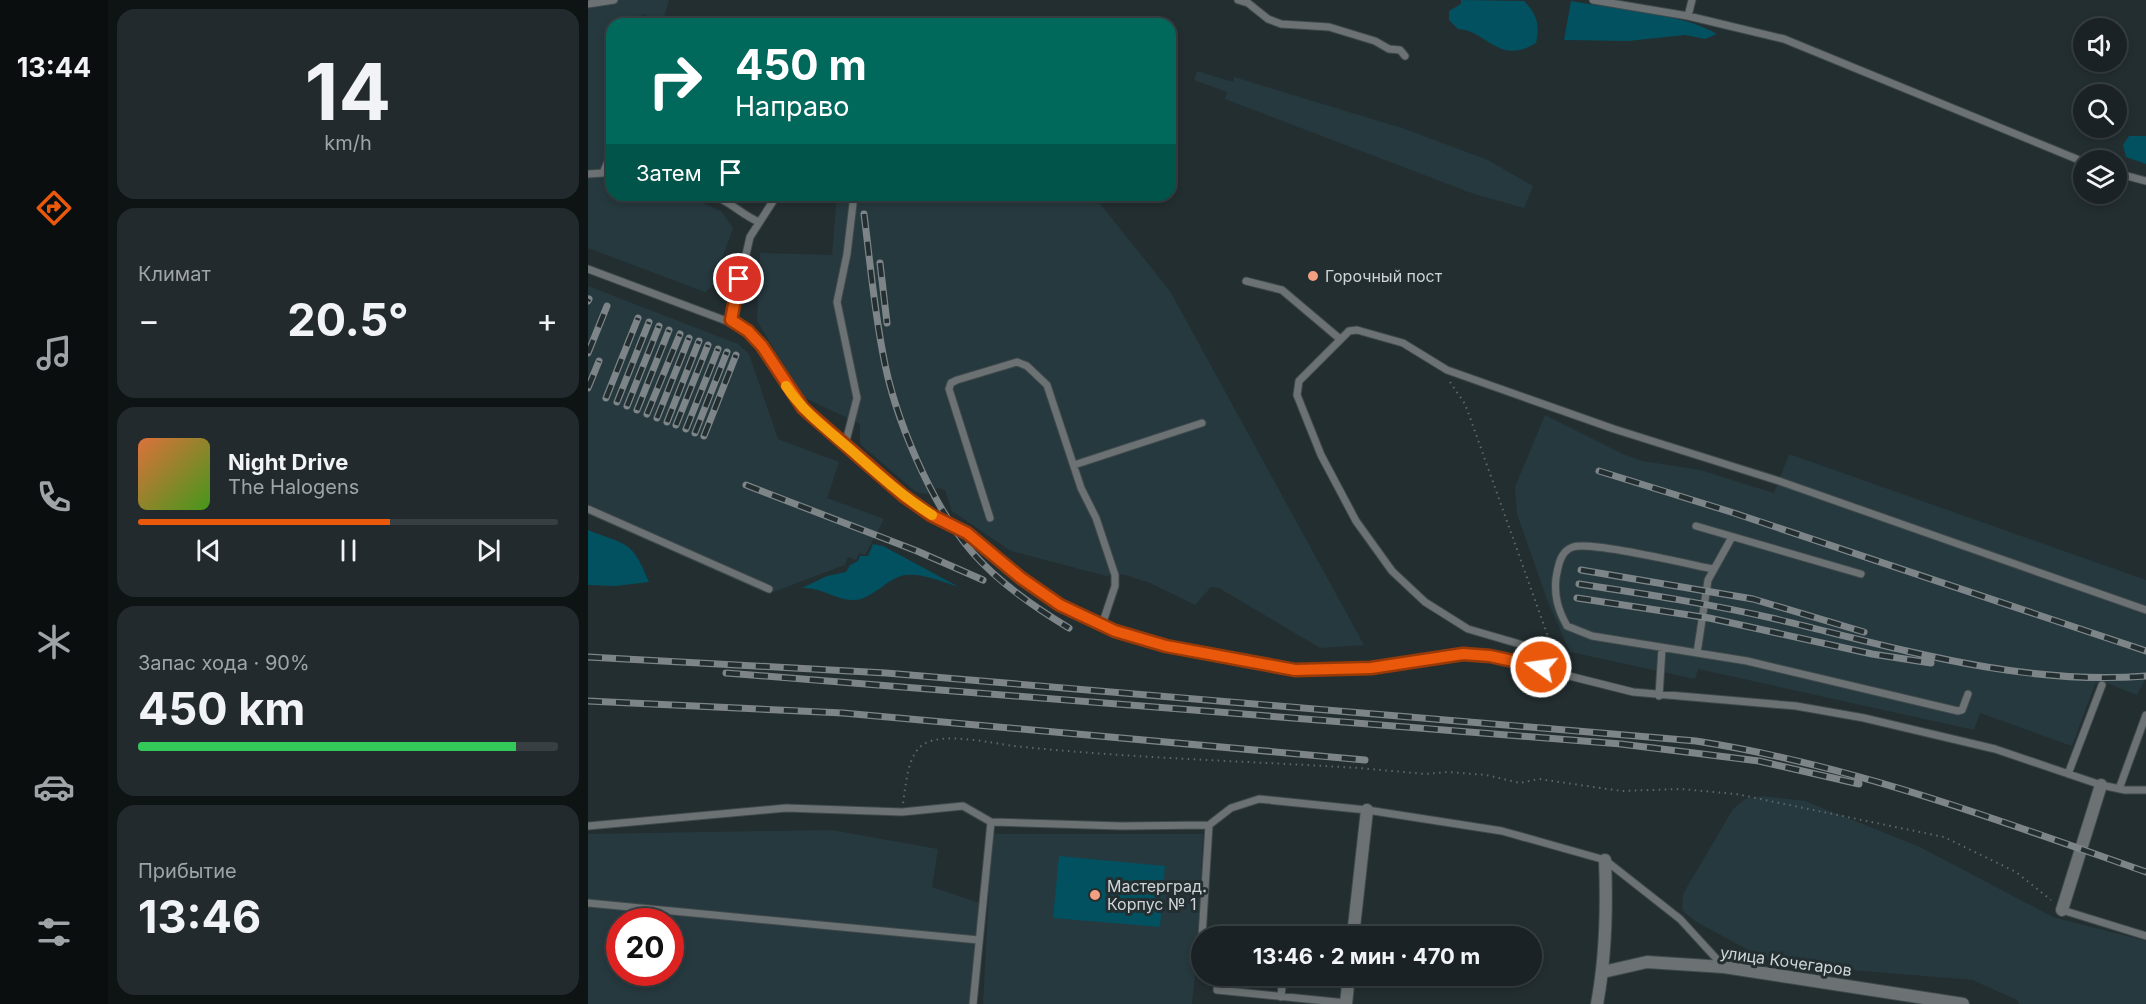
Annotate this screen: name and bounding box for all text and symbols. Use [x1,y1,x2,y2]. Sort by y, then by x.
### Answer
map controls [2073,18,2127,204]
button: sound [2073,18,2127,72]
text: 450 m [735,39,867,90]
icon: right [636,42,714,120]
text: 14 [305,44,391,139]
text: 13:44 [17,51,91,84]
button: search [2073,84,2127,138]
text: Направо [735,90,850,123]
text: km/h [324,131,372,155]
button: layers [2073,150,2127,204]
icon: arrive [714,156,747,189]
text: Затем [636,160,702,186]
icon: directions [33,187,75,229]
pin [713,253,764,304]
text: Климат [138,262,211,286]
icon: arrive [722,262,755,295]
place label: Горочный пост [1325,266,1443,286]
marker: Горочный пост [1306,269,1320,283]
text: 20.5° [287,292,409,347]
text: − [138,300,160,340]
text: + [536,300,558,340]
icon: music [33,332,75,374]
text: Night Drive [228,449,348,475]
text: The Halogens [228,475,359,499]
icon: phone [33,476,75,518]
icon: previous [192,534,225,567]
icon: pause [332,534,365,567]
icon: next [472,534,505,567]
icon: climate [33,621,75,663]
position arrow [1509,635,1573,699]
text: Запас хода · 90% [138,651,310,675]
text: 450 km [138,681,305,736]
icon: car [33,766,75,808]
text: Прибытие [138,859,237,883]
place label: Мастерград. Корпус № 1 [1107,876,1207,914]
marker: Мастерград. Корпус № 1 [1088,888,1102,902]
text: 13:46 [138,889,261,944]
speed limit sign: 20 [606,908,684,986]
icon: filters [33,911,75,953]
street label: улица Кочегаров [1719,942,1853,980]
text: 13:46 · 2 мин · 470 m [1253,943,1480,969]

